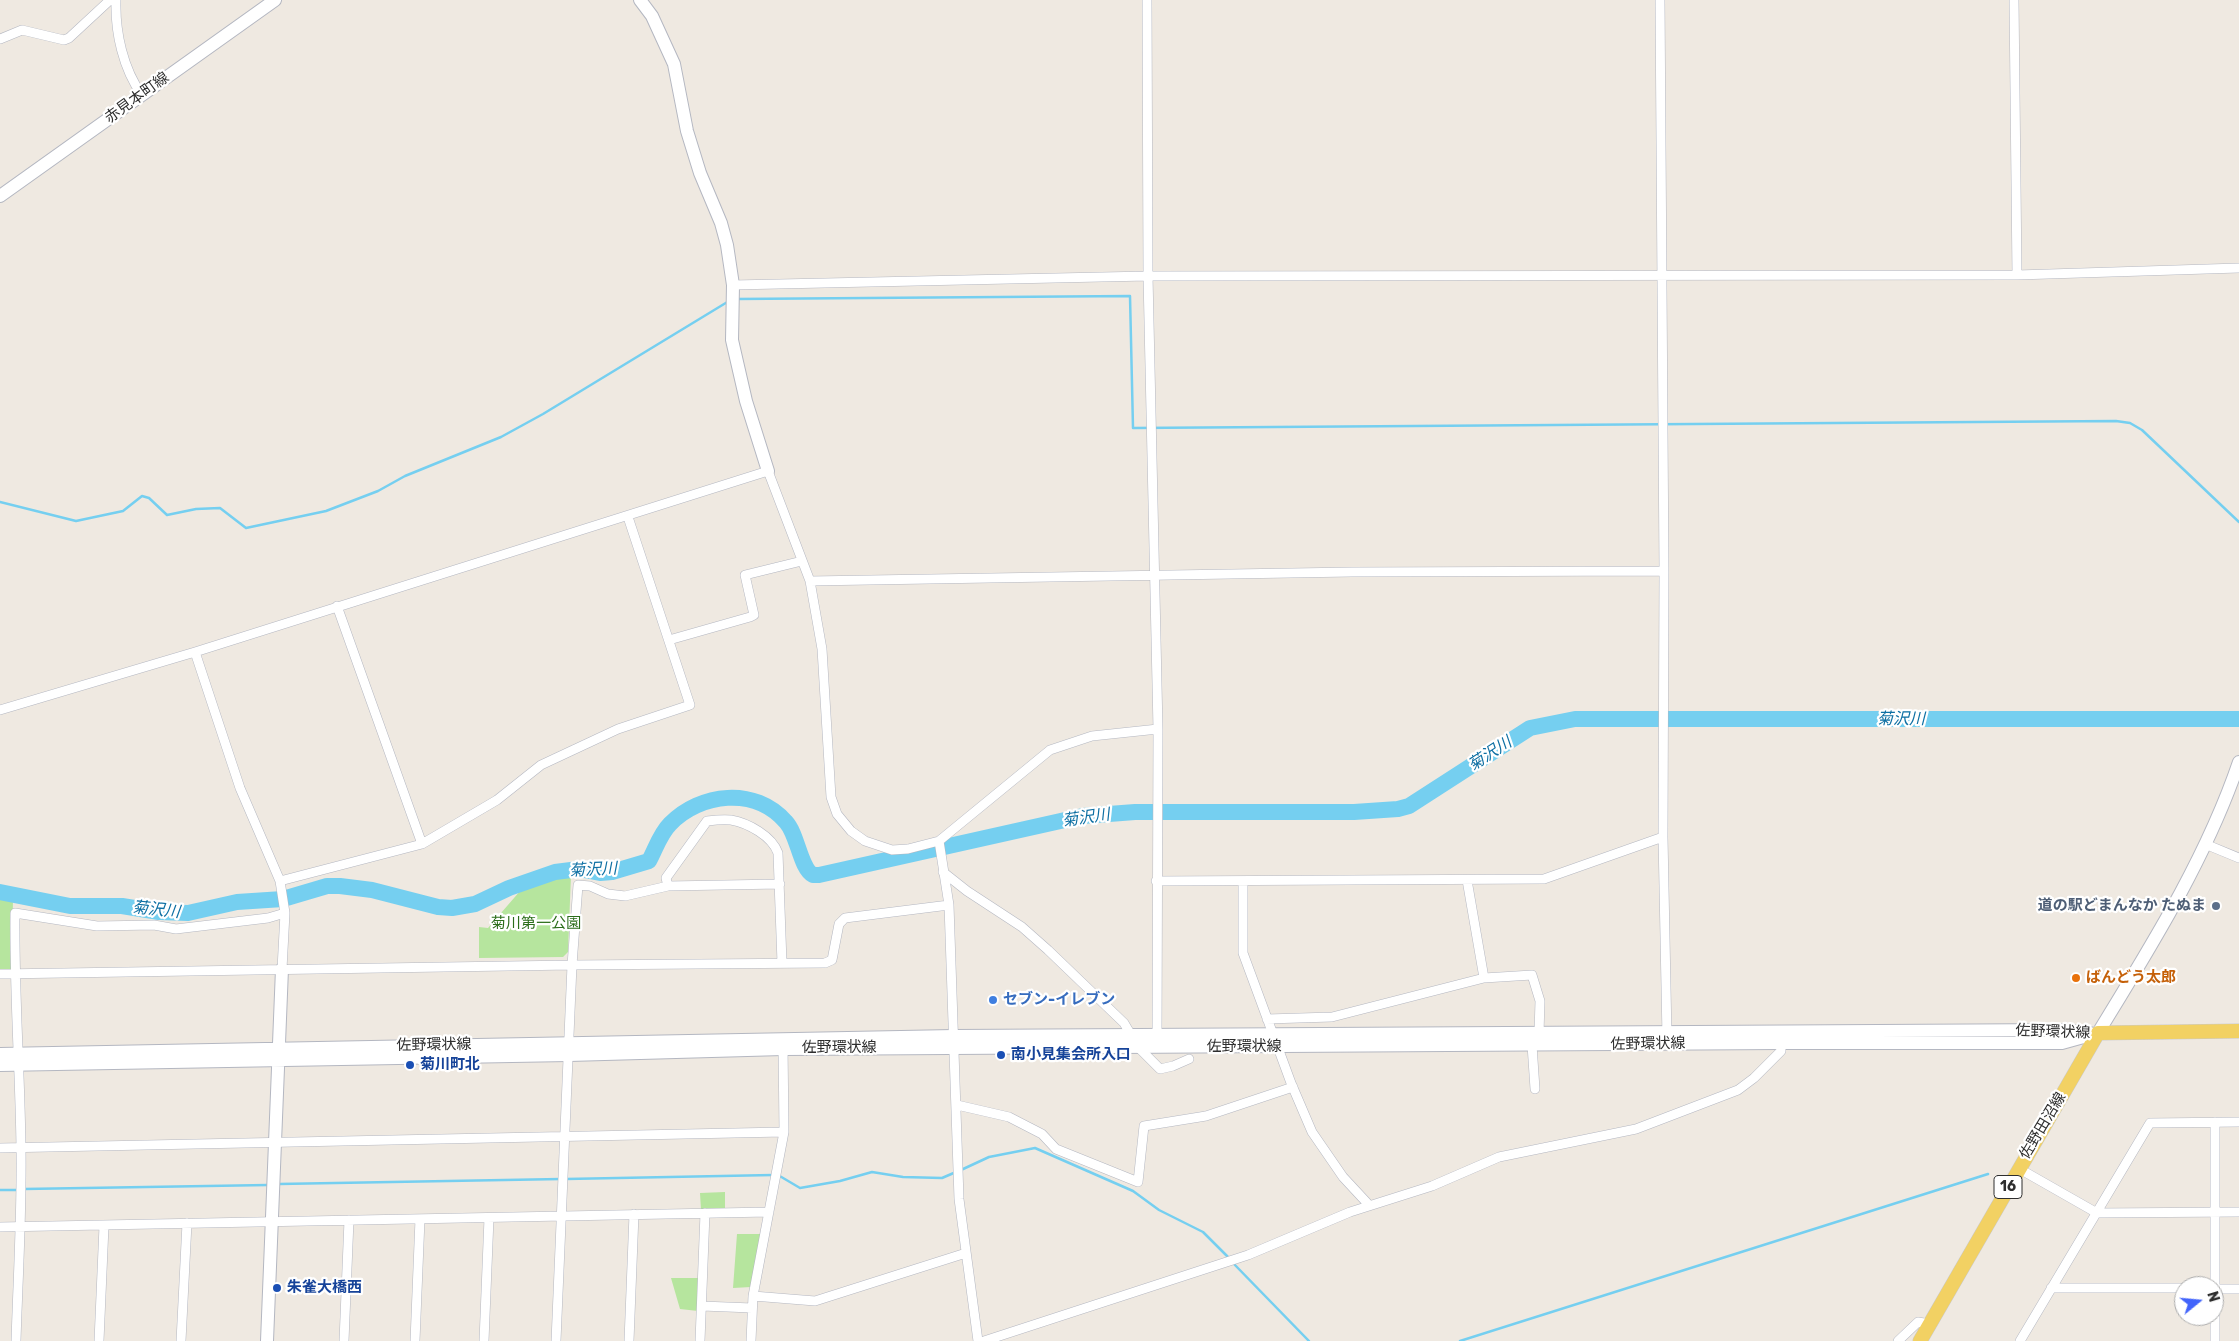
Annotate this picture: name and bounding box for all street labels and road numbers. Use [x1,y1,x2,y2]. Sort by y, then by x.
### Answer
street label: 赤見本町線 [101,69,173,127]
street label: 佐野環状線 [2015,1022,2091,1042]
street label: 佐野環状線 [1610,1034,1686,1054]
street label: 佐野環状線 [396,1035,472,1055]
street label: 佐野環状線 [1207,1038,1281,1056]
street label: 佐野環状線 [802,1039,876,1057]
street label: 佐野田沼線 [2016,1089,2070,1163]
road number: 16 [1994,1176,2022,1198]

